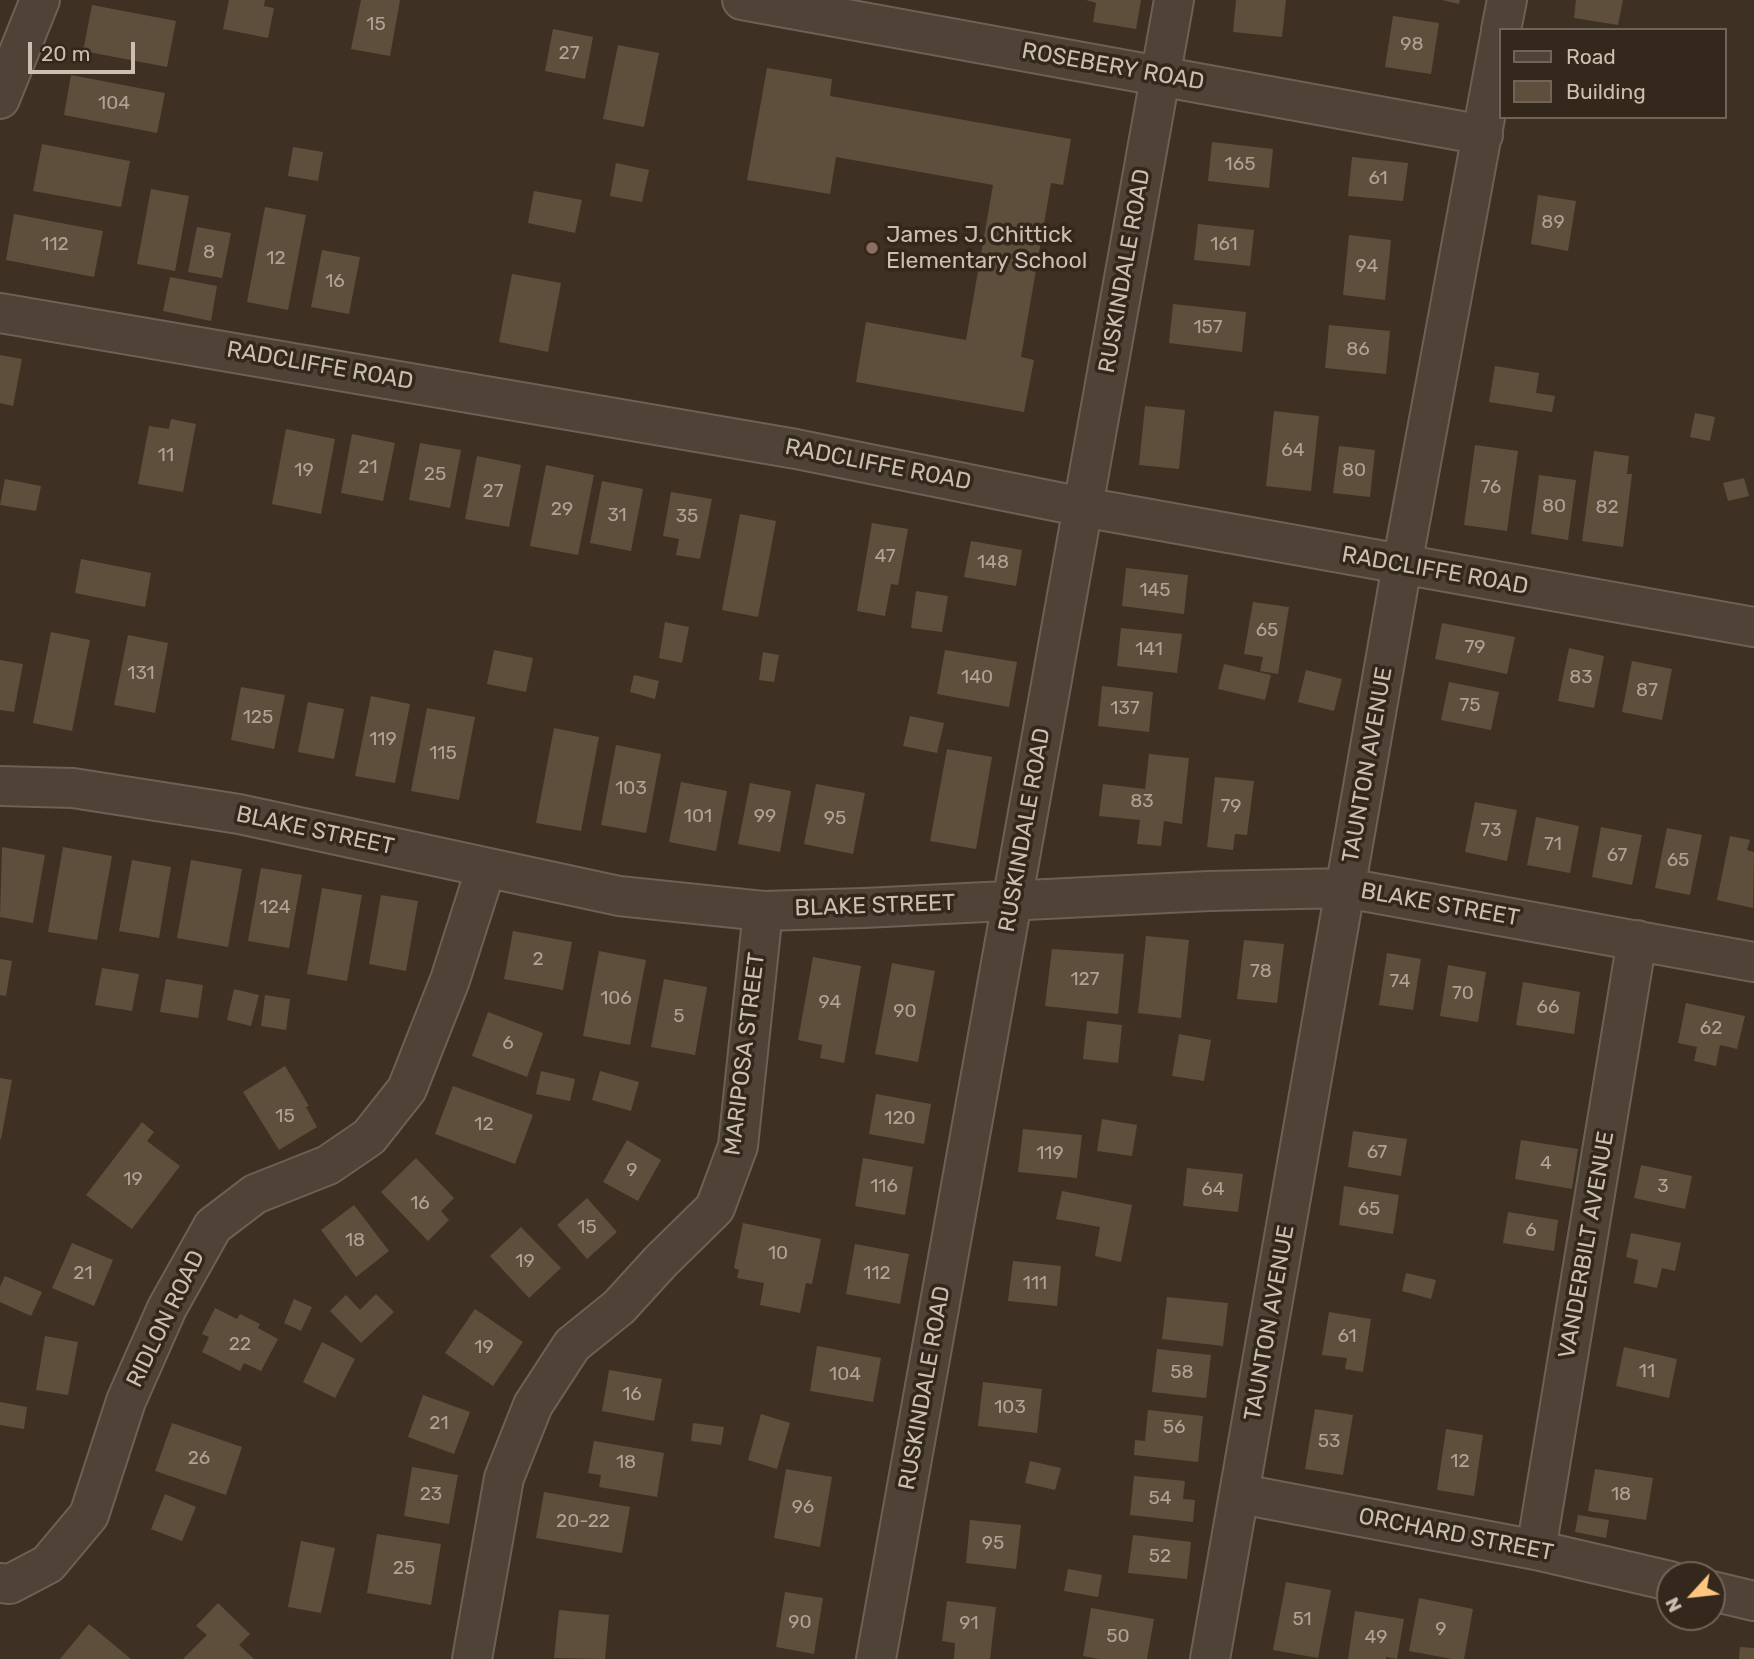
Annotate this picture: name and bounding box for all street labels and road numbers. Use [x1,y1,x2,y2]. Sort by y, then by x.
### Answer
street label: ROSEBERY ROAD [1020,37,1206,97]
street label: RUSKINDALE ROAD [1093,167,1157,375]
street label: RADCLIFFE ROAD [225,336,415,396]
street label: RADCLIFFE ROAD [783,433,973,497]
street label: RADCLIFFE ROAD [1340,541,1530,601]
street label: TAUNTON AVENUE [1337,665,1399,865]
street label: RUSKINDALE ROAD [993,726,1057,934]
street label: BLAKE STREET [233,801,397,861]
street label: BLAKE STREET [1358,877,1522,933]
street label: BLAKE STREET [794,889,956,923]
street label: MARIPOSA STREET [719,951,771,1157]
street label: VANDERBILT AVENUE [1553,1129,1621,1361]
street label: TAUNTON AVENUE [1239,1223,1301,1423]
street label: RIDLON ROAD [121,1246,211,1392]
street label: RUSKINDALE ROAD [893,1284,957,1492]
street label: ORCHARD STREET [1356,1503,1556,1567]

